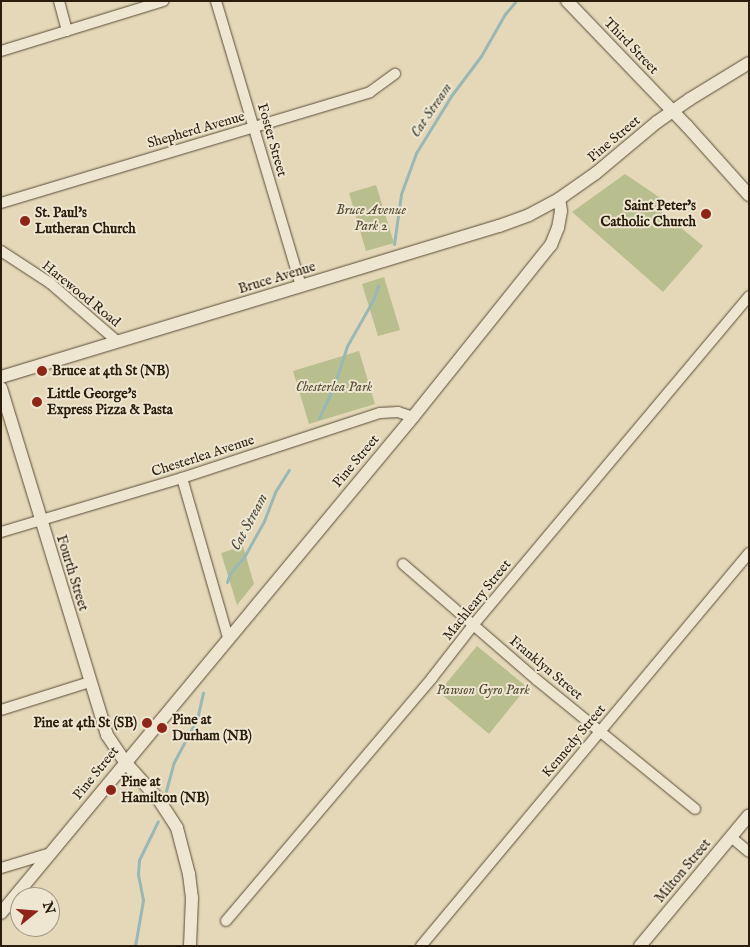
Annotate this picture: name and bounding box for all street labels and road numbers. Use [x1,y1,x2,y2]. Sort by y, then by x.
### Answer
street label: Third Street [600,14,662,78]
street label: Foster Street [254,101,290,179]
street label: Shepherd Avenue [145,108,247,152]
street label: Pine Street [584,112,644,166]
street label: Harewood Road [38,257,124,331]
street label: Bruce Avenue [236,258,318,298]
street label: Chesterlea Avenue [149,431,257,481]
street label: Pine Street [329,431,383,491]
street label: Fourth Street [52,533,92,613]
street label: Machleary Street [439,556,515,644]
street label: Franklyn Street [506,632,586,704]
street label: Kennedy Street [539,701,609,781]
street label: Pine Street [69,743,123,803]
street label: Milton Street [651,836,715,906]

